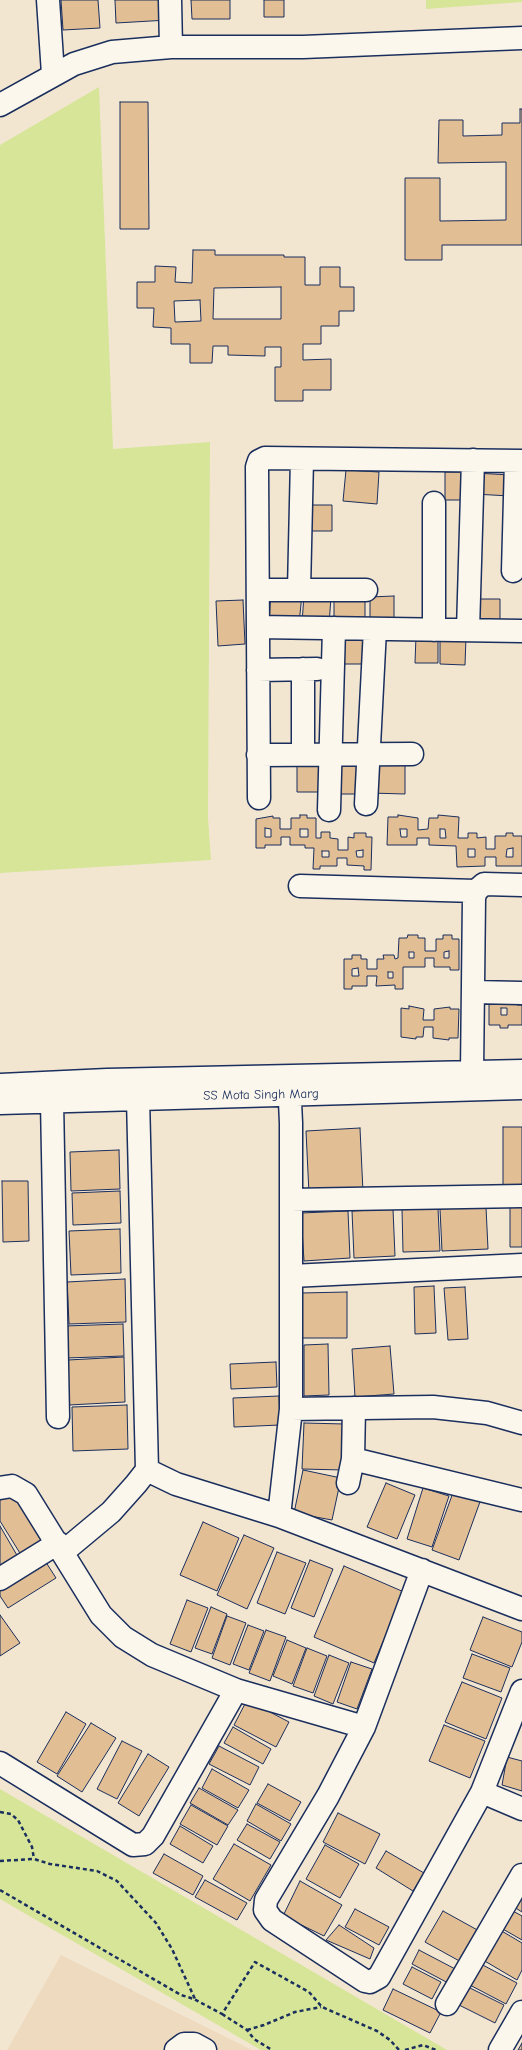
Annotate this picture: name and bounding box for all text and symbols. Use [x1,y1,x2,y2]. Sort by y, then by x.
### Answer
street label: SS Mota Singh Marg [203,1086,319,1104]

